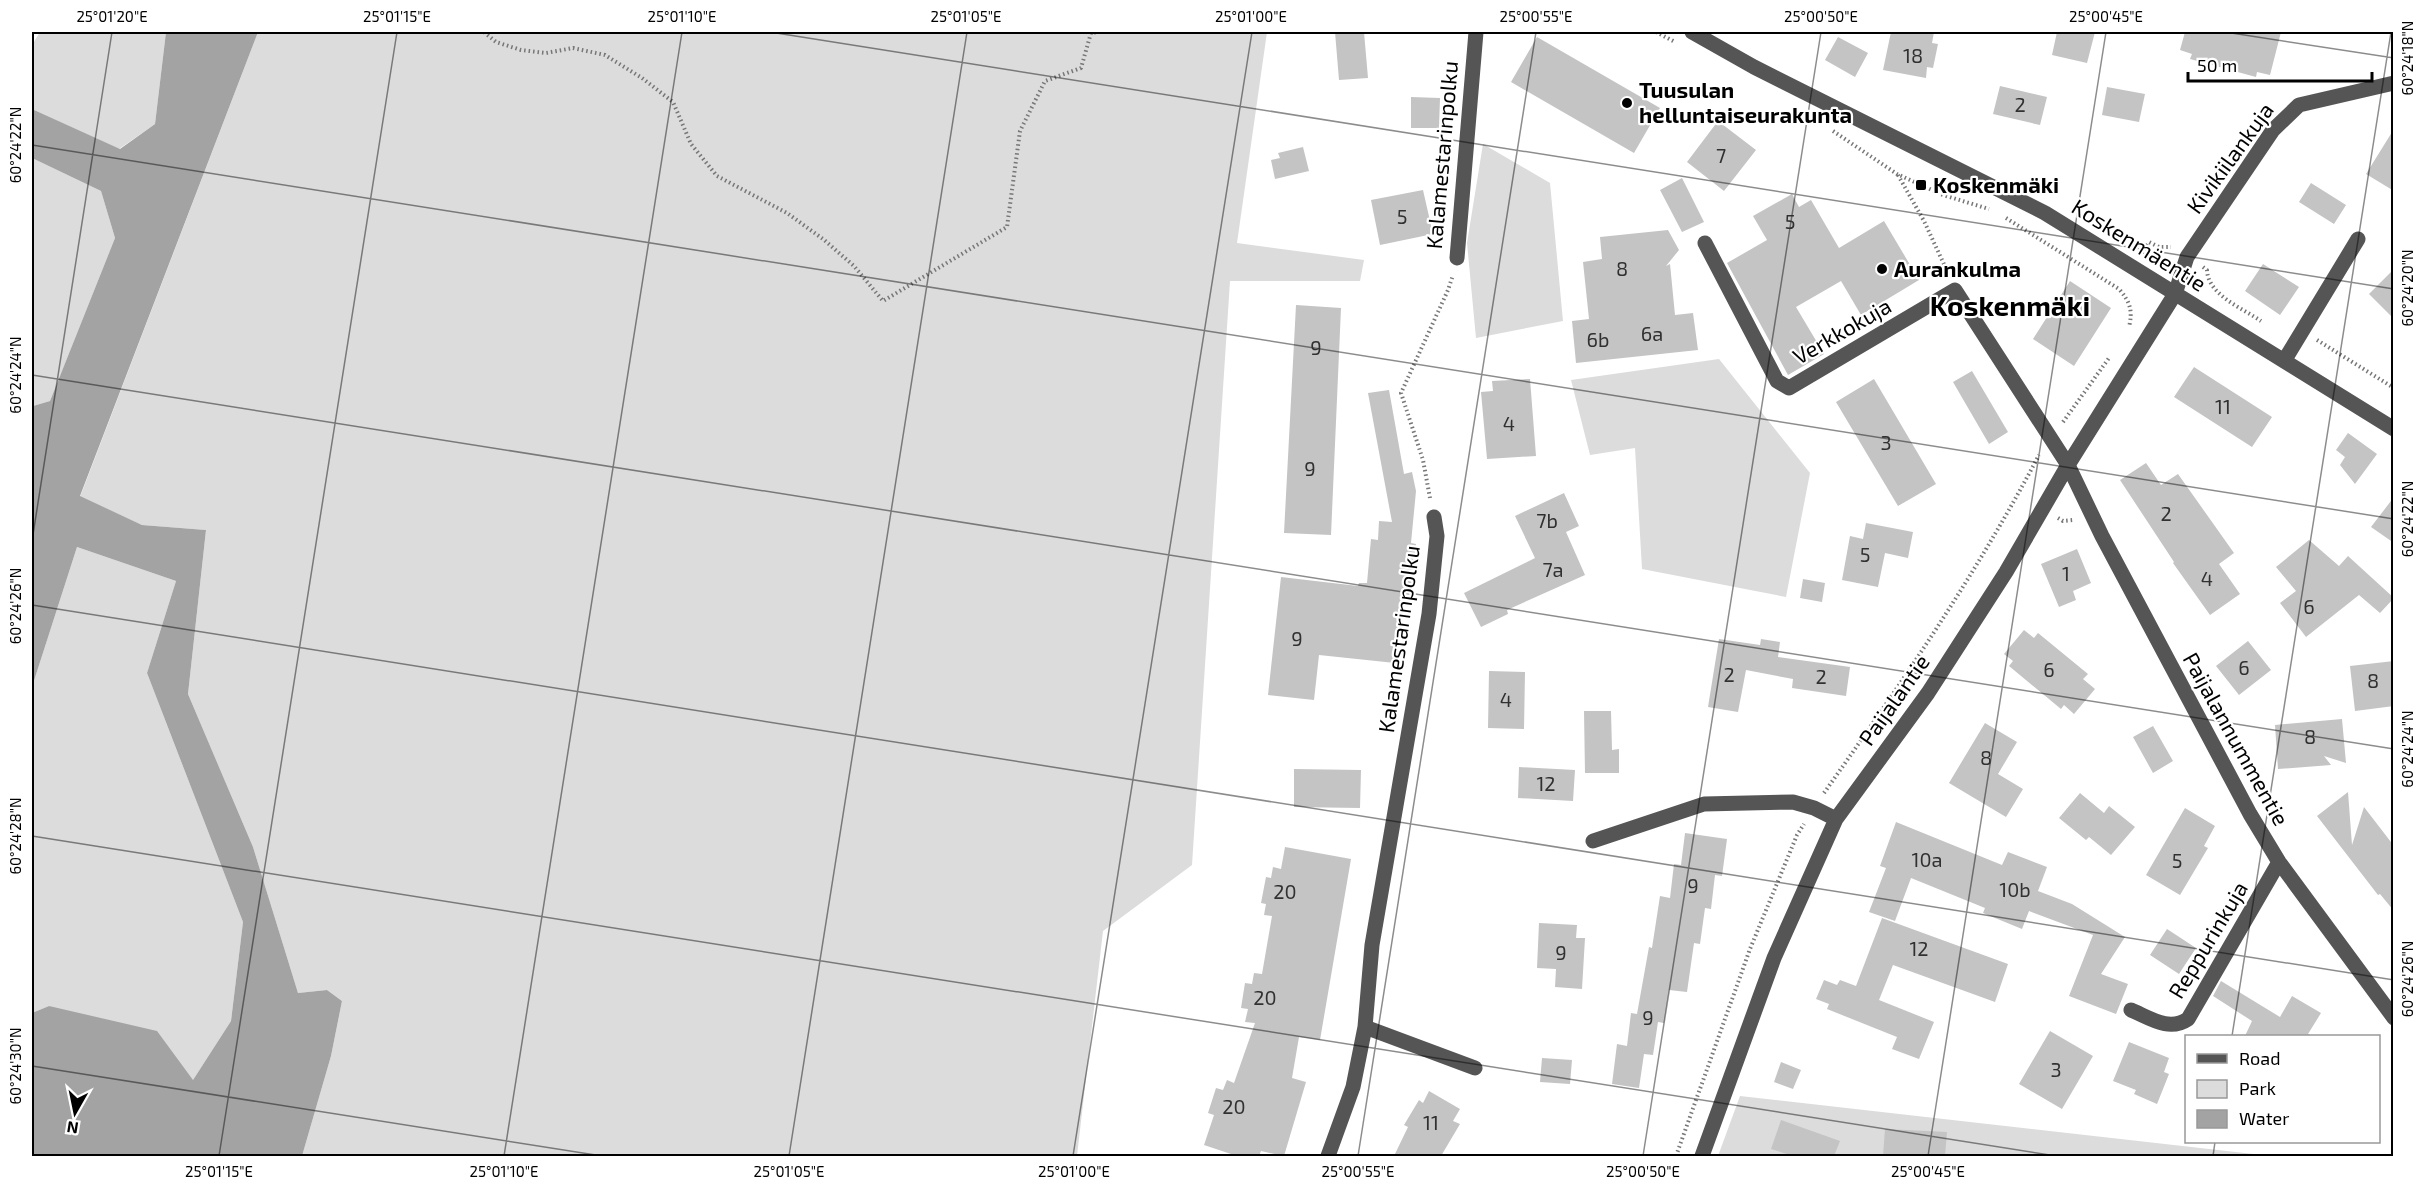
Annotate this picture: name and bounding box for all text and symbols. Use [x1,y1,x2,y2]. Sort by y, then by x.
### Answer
text: 25°01'20"E [76,7,148,25]
text: 25°01'15"E [363,7,431,25]
text: 25°01'10"E [648,7,716,25]
text: 25°01'05"E [931,7,1001,25]
text: 25°01'00"E [1215,7,1287,25]
text: 25°00'55"E [1500,7,1572,25]
text: 25°00'50"E [1784,7,1858,25]
text: 25°00'45"E [2069,7,2143,25]
text: 60°24'18"N [2398,21,2416,95]
house number: 18 [1903,43,1923,67]
scale bar [2188,45,2372,83]
text: 50 m [2197,54,2237,76]
street label: Kalamestarinpolku [1420,60,1462,250]
place label: Tuusulan helluntaiseurakunta [1639,76,1852,127]
house number: 2 [2014,92,2026,116]
marker: Tuusulan helluntaiseurakunta [1620,96,1634,110]
street label: Kivikiilankuja [2180,97,2279,218]
text: 60°24'22"N [6,107,24,183]
house number: 7 [1716,143,1726,167]
place label: Koskenmäki [1933,171,2059,197]
marker: Koskenmäki [1914,178,1928,192]
street label: Koskenmäentie [2068,192,2211,296]
house number: 5 [1397,204,1407,228]
house number: 5 [1785,209,1795,233]
text: 60°24'20"N [2398,249,2416,327]
place label: Aurankulma [1894,255,2021,281]
house number: 8 [1616,256,1628,280]
marker: Aurankulma [1875,262,1889,276]
district label: Koskenmäki [1930,288,2090,322]
street label: Verkkokuja [1788,292,1896,370]
house number: 6a [1641,321,1663,345]
house number: 6b [1587,327,1609,351]
house number: 9 [1310,335,1322,359]
text: 60°24'24"N [6,336,24,414]
house number: 11 [2215,394,2231,418]
house number: 4 [1503,411,1515,435]
house number: 3 [1880,430,1892,454]
house number: 9 [1304,456,1316,480]
text: 60°24'22"N [2398,481,2416,557]
house number: 2 [2160,501,2172,525]
house number: 7b [1536,508,1558,532]
house number: 5 [1860,542,1870,566]
street label: Kalamestarinpolku [1372,543,1424,734]
house number: 7a [1542,557,1564,581]
house number: 1 [2062,561,2070,585]
house number: 4 [2201,566,2213,590]
text: 60°24'26"N [6,568,24,644]
house number: 6 [2303,594,2315,618]
house number: 9 [1291,626,1303,650]
street label: Paijalannummentie [2178,648,2295,830]
street label: Paijalantie [1852,649,1935,750]
house number: 6 [2238,655,2250,679]
house number: 6 [2043,657,2055,681]
house number: 2 [1723,662,1735,686]
house number: 2 [1815,664,1827,688]
house number: 8 [2367,668,2379,692]
house number: 4 [1500,687,1512,711]
text: 60°24'24"N [2398,710,2416,788]
house number: 8 [2304,724,2316,748]
house number: 8 [1980,745,1992,769]
house number: 12 [1536,771,1556,795]
text: 60°24'28"N [6,797,24,875]
house number: 10a [1912,847,1943,871]
house number: 5 [2172,848,2182,872]
house number: 9 [1687,873,1699,897]
street label: Reppurinkuja [2162,876,2253,1003]
house number: 10b [1999,877,2031,901]
house number: 20 [1273,879,1297,903]
house number: 12 [1909,936,1929,960]
house number: 9 [1555,940,1567,964]
text: 60°24'26"N [2398,941,2416,1017]
house number: 20 [1253,985,1277,1009]
house number: 9 [1642,1005,1654,1029]
text: 60°24'30"N [6,1027,24,1105]
legend [2185,1035,2380,1143]
text: Road [2239,1047,2280,1069]
house number: 3 [2050,1057,2062,1081]
text: Park [2239,1077,2276,1099]
north arrow [45,1083,105,1143]
house number: 20 [1222,1094,1246,1118]
text: Water [2239,1107,2289,1129]
house number: 11 [1423,1110,1439,1134]
text: N [65,1118,80,1139]
text: 25°01'15"E [185,1162,253,1180]
text: 25°01'10"E [470,1162,538,1180]
text: 25°01'05"E [754,1162,824,1180]
text: 25°01'00"E [1038,1162,1110,1180]
text: 25°00'55"E [1322,1162,1394,1180]
text: 25°00'50"E [1606,1162,1680,1180]
text: 25°00'45"E [1891,1162,1965,1180]

